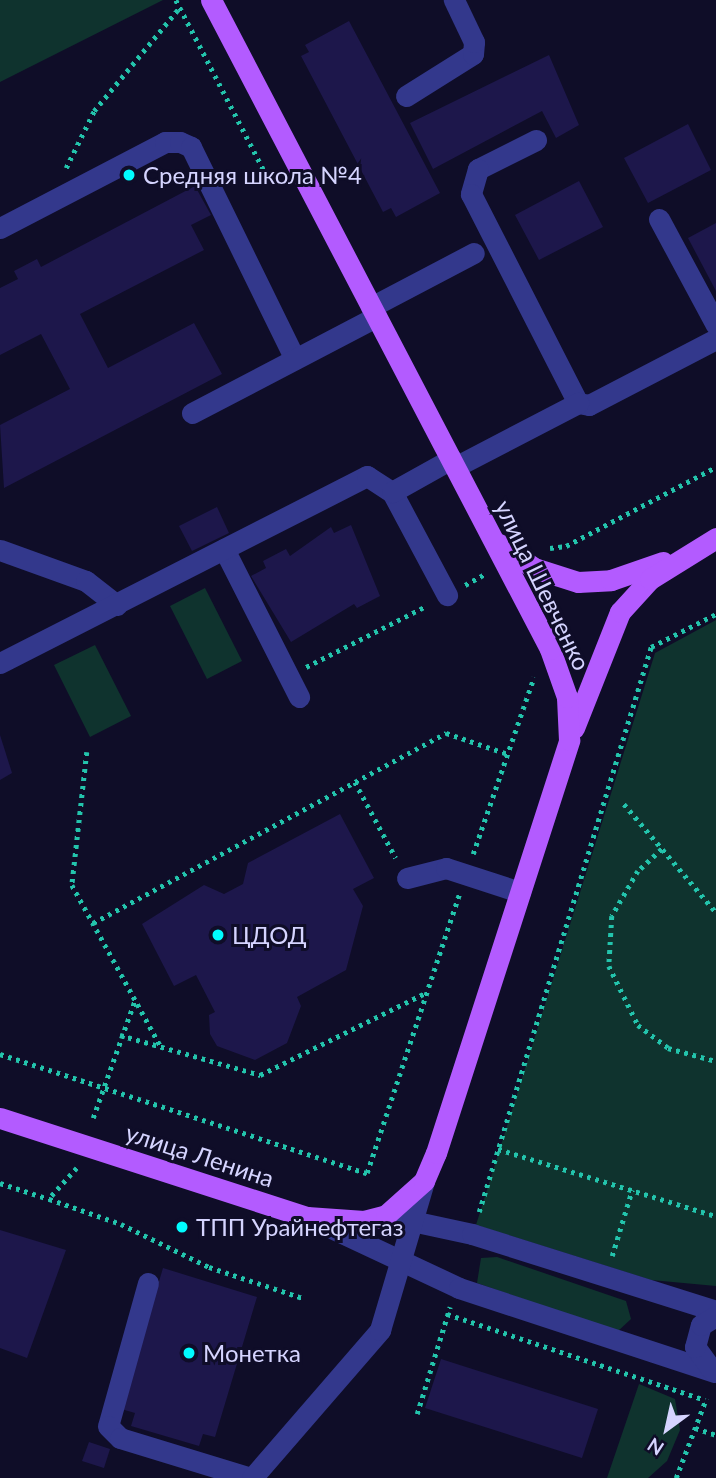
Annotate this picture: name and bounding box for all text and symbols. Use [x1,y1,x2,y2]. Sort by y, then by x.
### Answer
place label: Средняя школа №4 [143,161,362,189]
marker: Средняя школа №4 [121,167,137,183]
street label: улица Шевченко [489,495,597,675]
place label: ЦДОД [232,921,307,949]
marker: ЦДОД [210,927,226,943]
street label: улица Ленина [122,1117,278,1193]
place label: ТПП Урайнефтегаз [196,1213,404,1241]
marker: ТПП Урайнефтегаз [174,1219,190,1235]
place label: Монетка [203,1339,301,1367]
marker: Монетка [181,1345,197,1361]
north arrow [632,1394,702,1464]
text: N [643,1433,668,1461]

